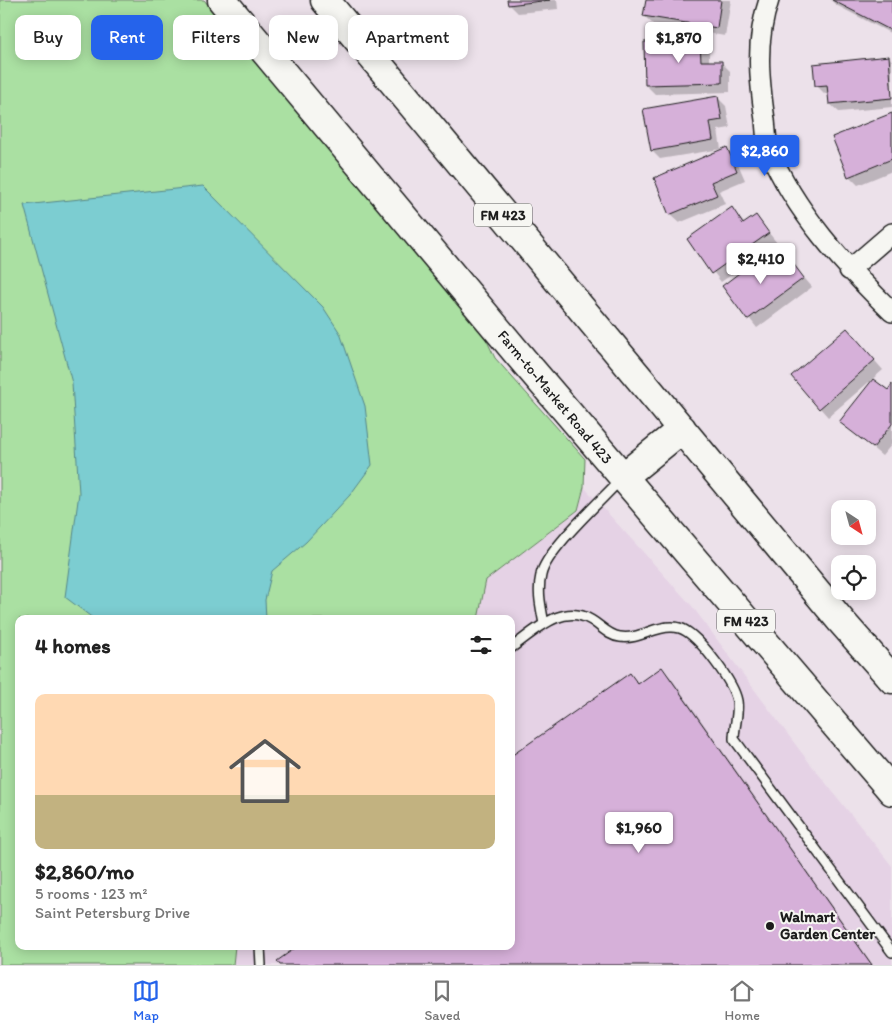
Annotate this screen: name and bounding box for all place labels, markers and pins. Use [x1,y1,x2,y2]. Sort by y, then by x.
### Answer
pin: $1,870 [638,22,720,64]
pin: $2,860 [724,134,806,177]
pin: $2,410 [720,242,802,285]
pin: $1,960 [598,812,680,854]
place label: Walmart Garden Center [780,908,876,943]
marker: Walmart Garden Center [764,920,776,932]

